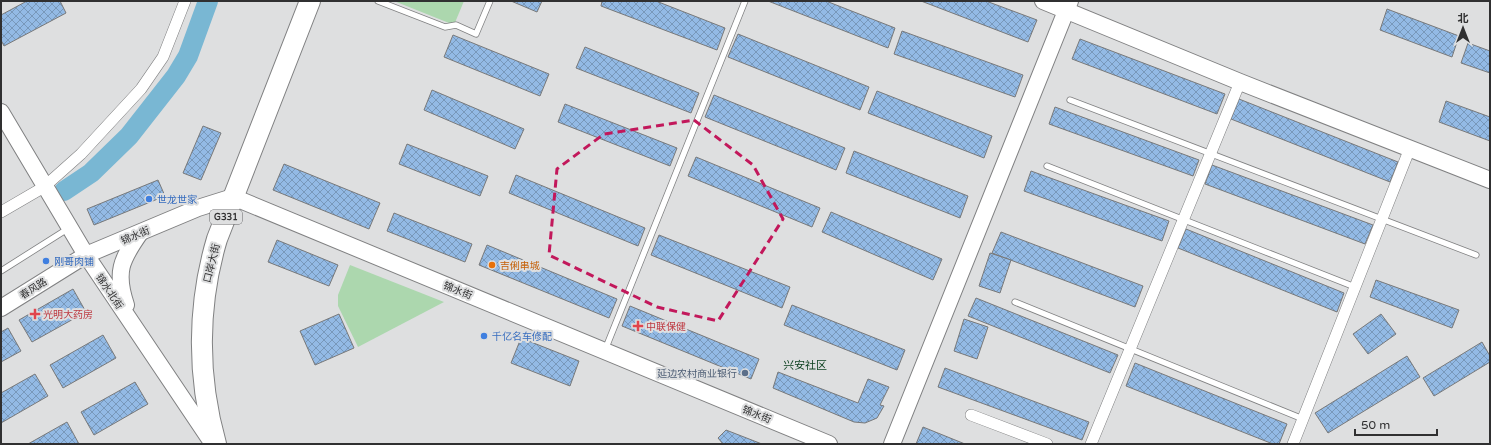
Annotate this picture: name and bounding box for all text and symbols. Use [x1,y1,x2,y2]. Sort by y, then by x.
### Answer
north arrow [1443,8,1483,48]
text: 北 [1458,12,1469,25]
marker: 世龙世家 [144,194,154,204]
place label: 世龙世家 [157,194,198,206]
road number: G331 [210,210,242,224]
street label: 锦水街 [119,225,152,247]
street label: 口岸大街 [201,242,223,284]
marker: 刚哥肉铺 [41,256,51,266]
place label: 刚哥肉铺 [54,256,94,268]
marker: 吉俐串城 [487,260,497,270]
place label: 吉俐串城 [500,260,540,272]
street label: 锦水北街 [93,272,125,311]
street label: 春风路 [18,276,49,302]
street label: 锦水街 [441,280,474,302]
marker: 光明大药房 [30,309,40,319]
place label: 光明大药房 [43,309,93,321]
marker: 中联保健 [633,321,643,331]
place label: 中联保健 [646,321,686,333]
marker: 千亿名车修配 [479,331,489,341]
place label: 千亿名车修配 [492,331,552,343]
district label: 兴安社区 [783,359,827,372]
place label: 延边农村商业银行 [657,368,737,380]
marker: 延边农村商业银行 [740,368,750,378]
street label: 锦水街 [740,404,773,426]
scale bar [1355,411,1437,437]
text: 50 m [1361,418,1390,432]

